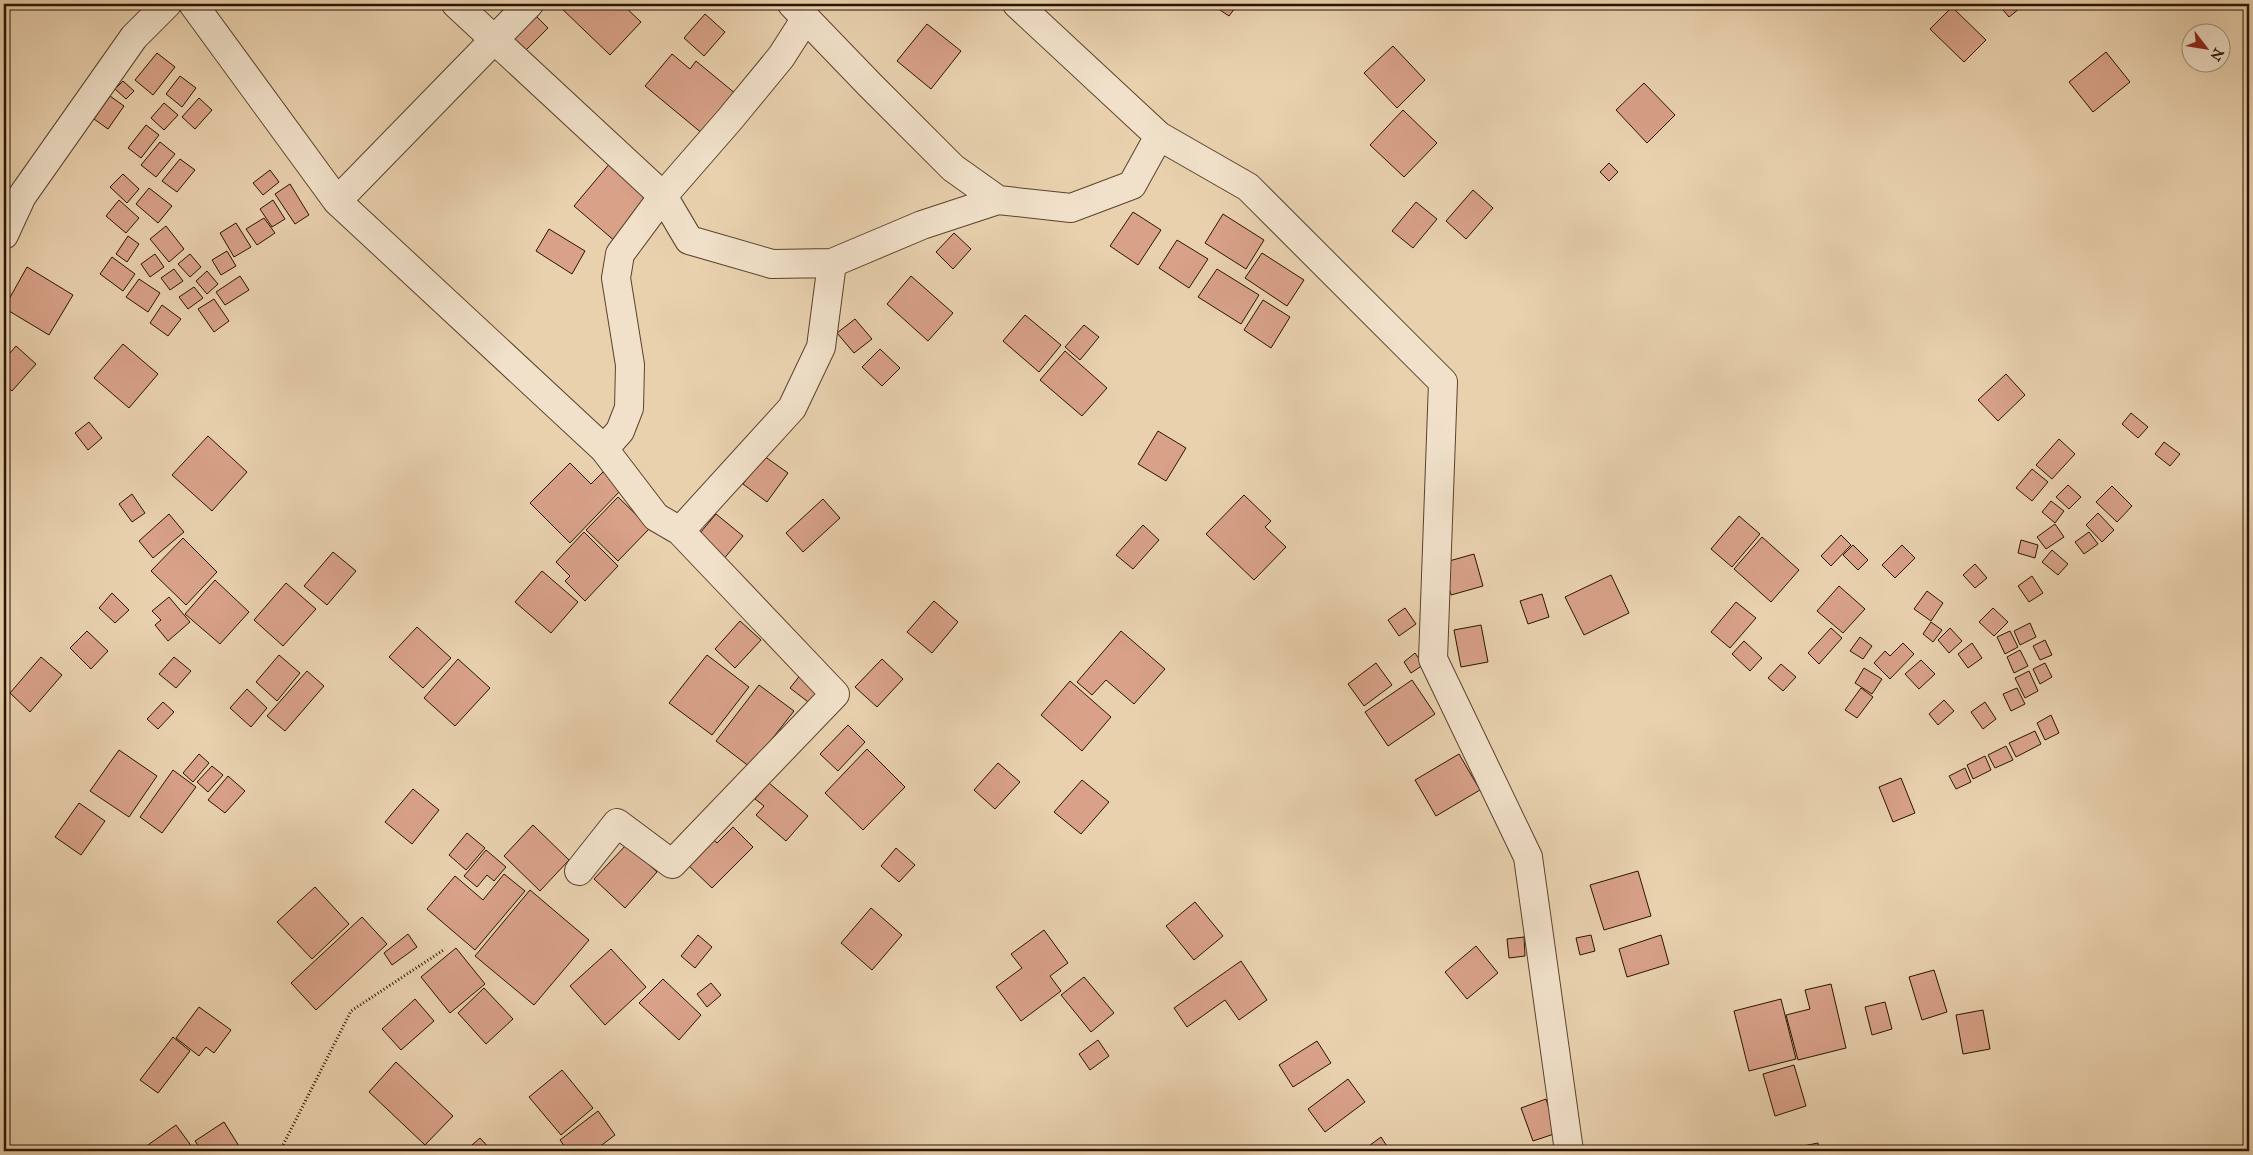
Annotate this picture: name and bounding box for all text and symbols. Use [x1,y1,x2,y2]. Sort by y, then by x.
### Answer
north arrow [2180,22,2230,72]
text: N [2206,45,2227,64]

